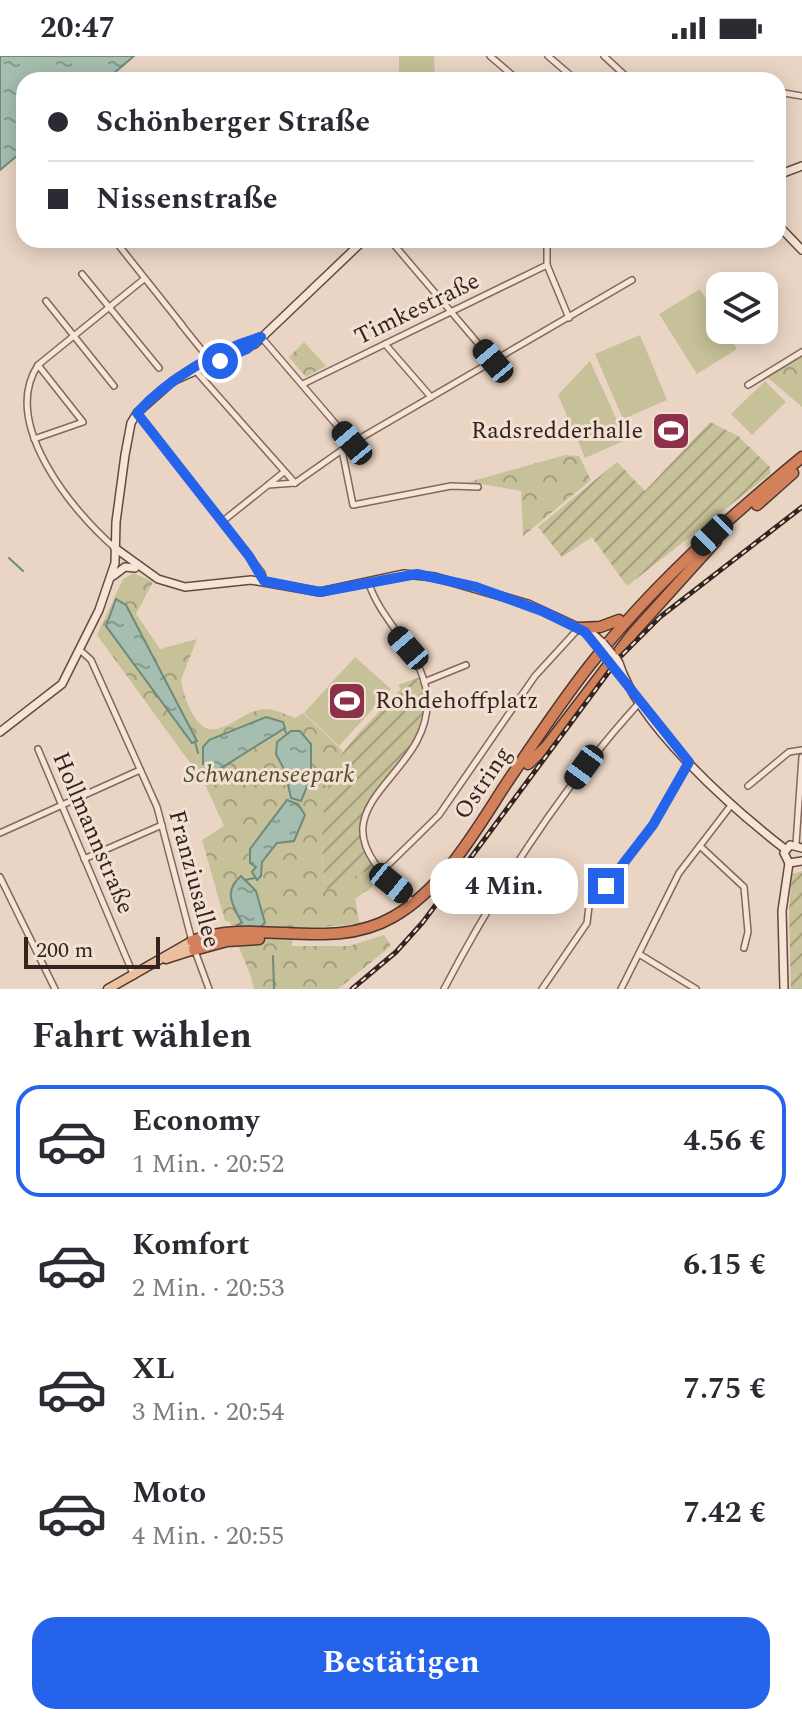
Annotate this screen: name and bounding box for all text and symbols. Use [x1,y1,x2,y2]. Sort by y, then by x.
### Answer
text: 20:47 [40,5,115,51]
text: Schönberger Straße [96,99,370,145]
text: Nissenstraße [96,176,278,222]
street label: Timkestraße [348,263,486,355]
map controls [706,272,778,344]
button: layers [706,272,778,344]
car [468,335,518,387]
route start [202,343,238,379]
sports icon: Radsredderhalle [650,410,692,452]
place label: Radsredderhalle [471,413,643,449]
car [327,417,377,469]
car [686,510,738,560]
car [383,622,433,674]
sports icon: Rohdehoffplatz [326,680,368,722]
place label: Rohdehoffplatz [375,683,539,719]
street label: Ostring [445,739,521,827]
car [560,741,608,793]
street label: Hollmannstraße [43,746,143,920]
park label: Schwanenseepark [184,757,354,793]
street label: Franziusallee [158,806,230,952]
callout: 4 Min. [430,858,578,914]
car [365,859,417,907]
text: 4 Min. [465,866,543,906]
route end [588,868,624,904]
scale bar [24,933,160,969]
text: 200 m [36,934,93,967]
text: Fahrt wählen [32,1009,252,1064]
text: Economy [132,1098,259,1144]
icon: car [36,1105,108,1177]
text: 4.56 € [683,1118,766,1164]
text: 1 Min. · 20:52 [132,1144,284,1184]
text: Komfort [132,1222,250,1268]
icon: car [36,1229,108,1301]
text: 6.15 € [683,1242,766,1288]
text: 2 Min. · 20:53 [132,1268,284,1308]
text: XL [132,1346,175,1392]
icon: car [36,1353,108,1425]
text: 7.75 € [683,1366,766,1412]
text: 3 Min. · 20:54 [132,1392,284,1432]
text: Moto [132,1470,206,1516]
icon: car [36,1477,108,1549]
text: 7.42 € [683,1490,766,1536]
text: 4 Min. · 20:55 [132,1516,284,1556]
button: Bestätigen [32,1617,770,1709]

